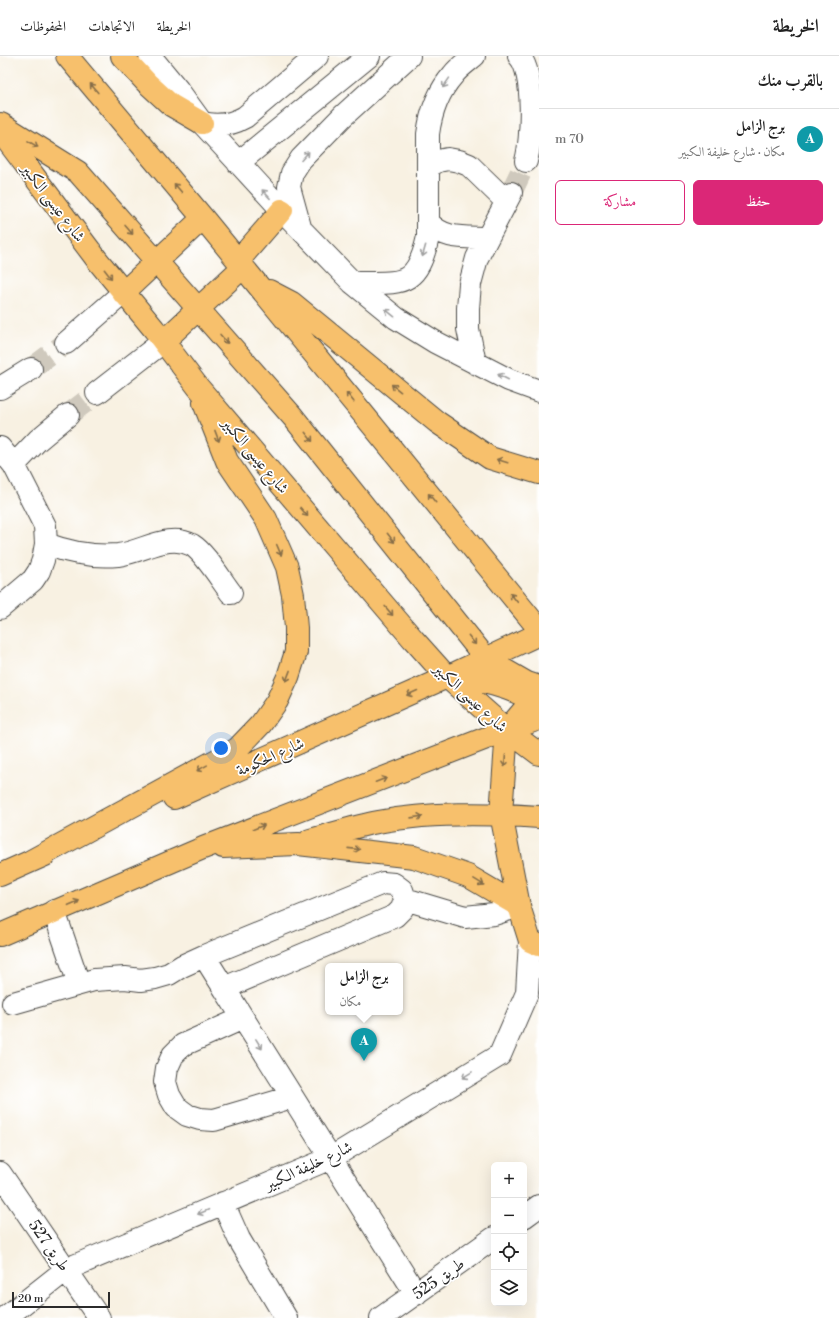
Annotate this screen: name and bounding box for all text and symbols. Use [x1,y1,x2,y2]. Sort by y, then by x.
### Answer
text: الخريطة [773,14,819,38]
text: المحفوظات [20,18,66,36]
text: الاتجاهات [88,18,135,36]
text: الخريطة [157,18,191,36]
text: بالقرب منك [757,70,823,92]
one-way arrow [442,78,450,89]
one-way arrow [89,83,98,94]
text: برج الزامل [736,117,785,136]
text: 70 m [555,131,584,147]
text: A [805,131,815,147]
one-way arrow [27,140,39,148]
text: مكان · شارع خليفة الكبير [679,144,785,160]
one-way arrow [300,150,309,161]
street label: شارع عيسى الكبير [13,158,89,248]
button: مشاركة [555,180,685,225]
button: حفظ [693,180,823,225]
one-way arrow [173,183,182,193]
one-way arrow [262,189,271,199]
one-way arrow [124,224,133,235]
one-way arrow [420,244,427,257]
one-way arrow [104,268,112,279]
one-way arrow [384,309,395,318]
one-way arrow [220,333,229,344]
one-way arrow [497,373,509,380]
one-way arrow [390,383,401,392]
one-way arrow [345,392,354,402]
street label: شارع عيسى الكبير [214,412,293,500]
one-way arrow [214,430,222,442]
one-way arrow [305,432,314,442]
one-way arrow [496,457,508,465]
one-way arrow [428,492,436,503]
one-way arrow [300,506,309,517]
one-way arrow [386,533,395,544]
one-way arrow [276,543,284,555]
one-way arrow [510,593,519,604]
one-way arrow [384,605,393,616]
one-way arrow [467,635,476,646]
street label: شارع عيسى الكبير [426,657,511,739]
one-way arrow [284,670,292,682]
one-way arrow [406,690,418,697]
street label: شارع الحكومة [234,733,309,783]
your location [211,738,231,758]
one-way arrow [501,754,508,767]
one-way arrow [196,765,208,773]
one-way arrow [374,775,386,783]
one-way arrow [410,813,423,821]
one-way arrow [253,822,265,830]
one-way arrow [347,846,360,853]
one-way arrow [473,878,485,886]
one-way arrow [68,898,80,906]
popup [325,963,403,1015]
text: برج الزامل [339,967,389,986]
text: مكان [339,994,361,1010]
pin: A [351,1028,377,1061]
one-way arrow [256,1038,264,1050]
one-way arrow [462,1071,473,1079]
street label: شارع خليفة الكبير [260,1137,357,1199]
map controls [491,1162,527,1306]
button: + [491,1162,527,1198]
button: − [491,1198,527,1234]
one-way arrow [197,1208,209,1216]
street label: طريق 527 [24,1216,74,1275]
button: locate [491,1234,527,1270]
street label: طريق 525 [409,1254,469,1304]
button: layers [491,1270,527,1306]
scale bar [12,1290,110,1309]
text: 20 m [18,1292,43,1306]

